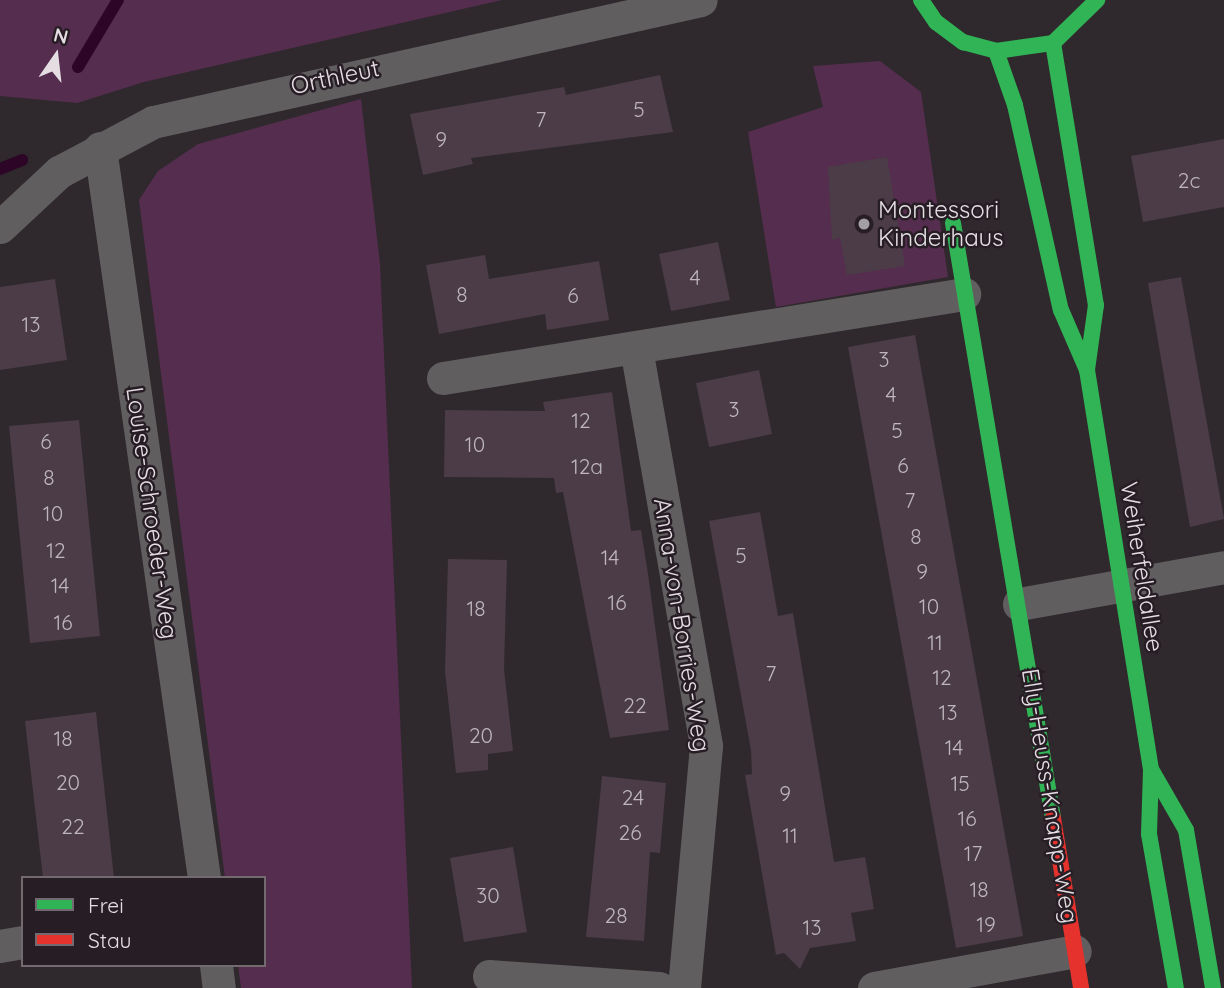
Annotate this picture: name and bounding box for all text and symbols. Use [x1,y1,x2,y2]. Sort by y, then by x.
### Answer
north arrow [21,21,91,91]
text: N [51,22,71,49]
street label: Orthleut [288,54,382,100]
house number: 5 [633,96,645,122]
house number: 7 [536,106,546,132]
house number: 9 [435,126,447,152]
house number: 2c [1178,167,1200,193]
place label: Montessori Kinderhaus [878,196,1003,252]
marker: Montessori Kinderhaus [856,216,872,232]
house number: 4 [689,264,701,290]
house number: 8 [456,281,468,307]
house number: 6 [567,282,579,308]
house number: 13 [22,311,40,337]
house number: 3 [878,346,890,372]
house number: 4 [885,381,897,407]
street label: Louise-Schroeder-Weg [120,385,184,641]
house number: 3 [728,396,740,422]
house number: 12 [571,407,591,433]
house number: 5 [891,417,903,443]
house number: 6 [40,428,52,454]
house number: 10 [465,431,485,457]
house number: 6 [897,452,909,478]
house number: 12a [571,453,603,479]
house number: 8 [43,464,55,490]
street label: Weiherfeldallee [1114,480,1170,654]
house number: 7 [905,487,915,513]
street label: Anna-von-Borries-Weg [648,496,716,754]
house number: 10 [43,500,63,526]
house number: 8 [910,523,922,549]
house number: 12 [46,537,66,563]
house number: 5 [735,542,747,568]
house number: 14 [601,544,619,570]
house number: 9 [916,558,928,584]
house number: 14 [51,572,69,598]
house number: 16 [607,589,627,615]
house number: 10 [919,593,939,619]
house number: 18 [466,595,486,621]
house number: 16 [53,609,73,635]
house number: 11 [927,629,943,655]
house number: 7 [766,660,776,686]
house number: 12 [932,664,952,690]
street label: Elly-Heuss-Knapp-Weg [1016,666,1084,926]
house number: 22 [623,692,647,718]
house number: 13 [939,699,957,725]
house number: 20 [469,722,493,748]
house number: 18 [53,725,73,751]
house number: 14 [945,734,963,760]
house number: 20 [56,769,80,795]
house number: 15 [950,770,970,796]
house number: 9 [779,780,791,806]
house number: 24 [622,784,644,810]
house number: 16 [957,805,977,831]
house number: 22 [61,813,85,839]
house number: 26 [619,819,641,845]
house number: 11 [782,822,798,848]
house number: 17 [964,840,982,866]
legend [21,876,266,967]
house number: 18 [969,876,989,902]
house number: 30 [476,882,500,908]
text: Frei [88,892,124,918]
house number: 28 [605,902,627,928]
house number: 19 [976,911,996,937]
house number: 13 [803,914,821,940]
text: Stau [88,927,131,953]

